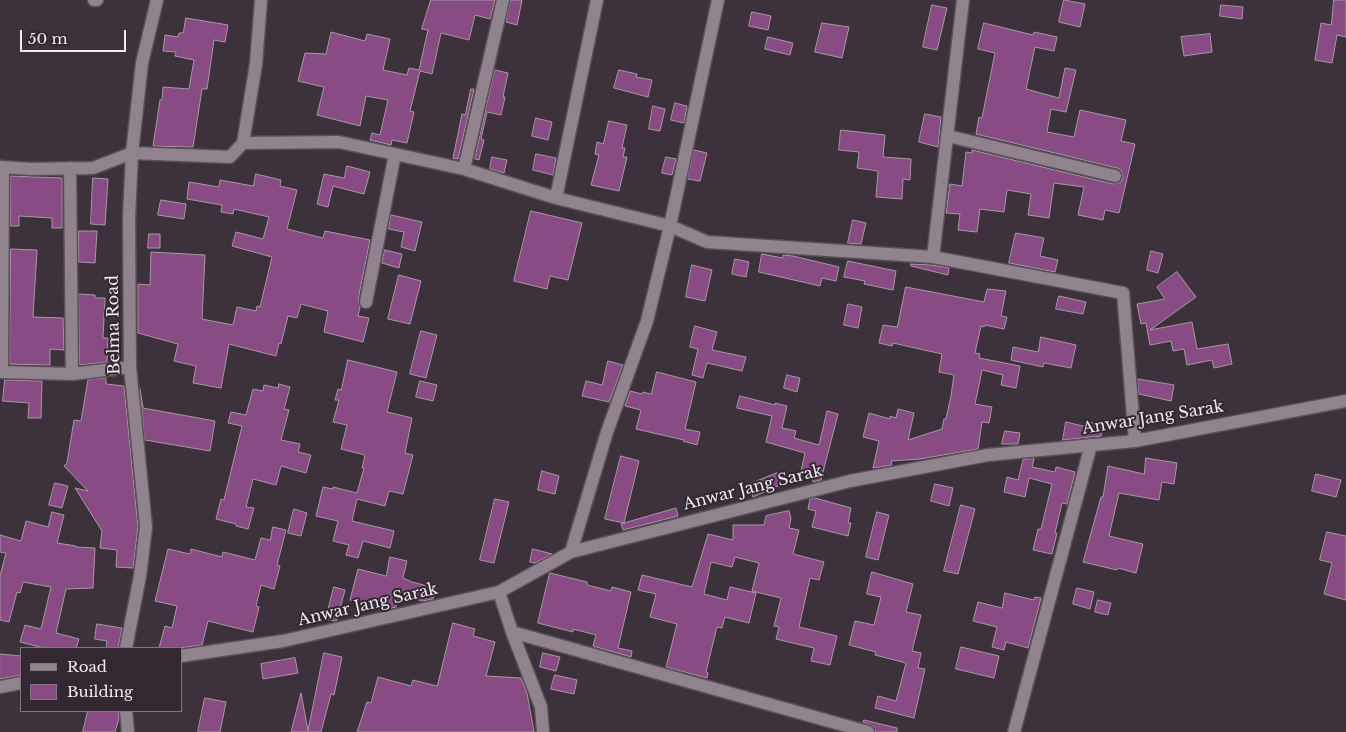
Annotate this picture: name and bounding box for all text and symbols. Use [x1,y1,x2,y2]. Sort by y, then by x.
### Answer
scale bar [22,20,129,52]
text: 50 m [28,29,68,48]
street label: Belma Road [104,275,124,375]
street label: Anwar Jang Sarak [1081,397,1225,439]
street label: Anwar Jang Sarak [681,461,825,515]
street label: Anwar Jang Sarak [296,580,440,630]
legend [20,647,182,712]
text: Road [67,657,107,676]
text: Building [67,682,133,701]

